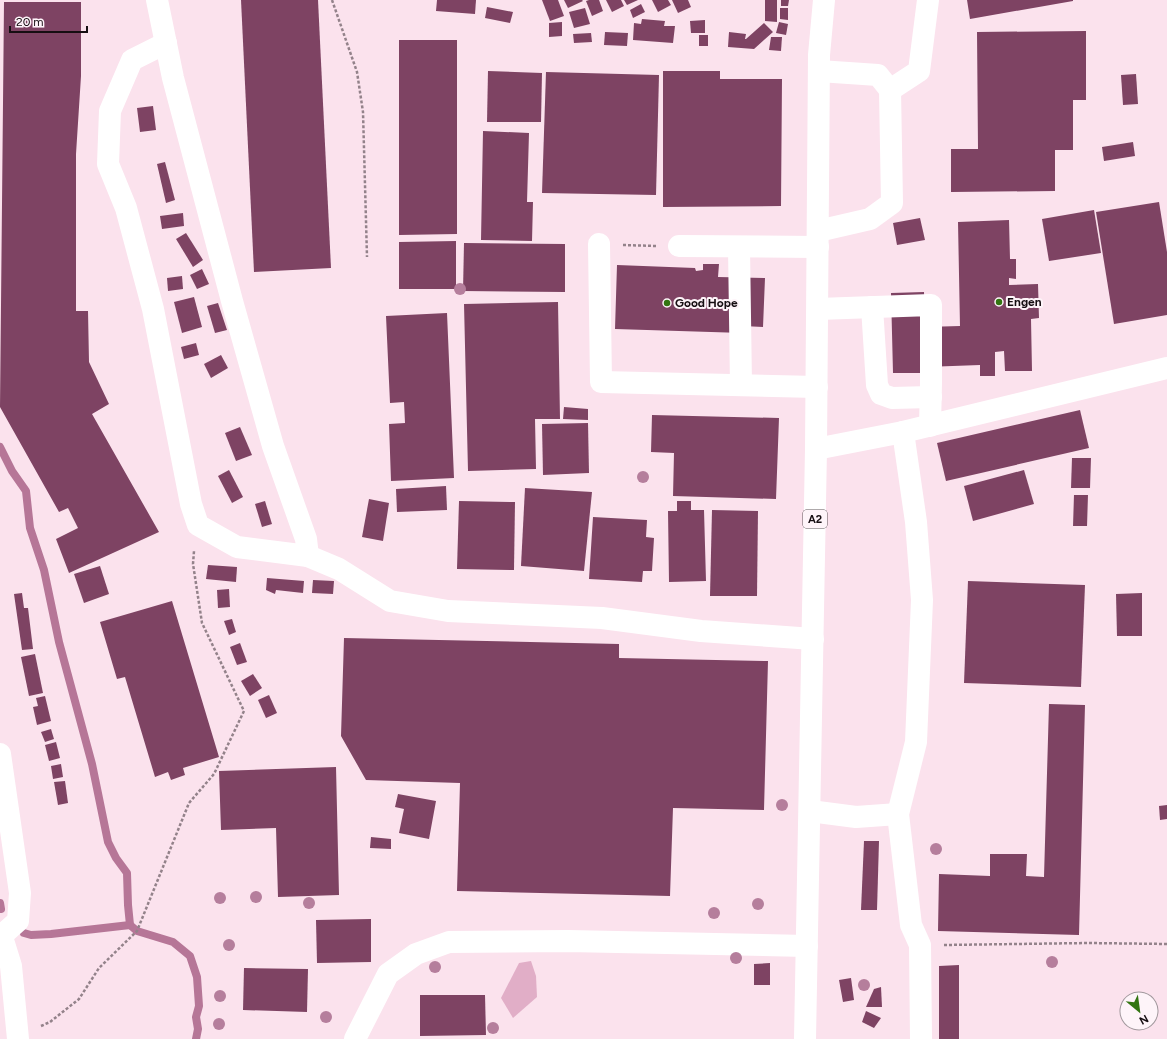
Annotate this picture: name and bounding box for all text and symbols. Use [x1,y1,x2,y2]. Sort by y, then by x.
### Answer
scale bar [10,8,87,34]
text: 20 m [16,15,44,29]
place label: Engen [1007,295,1042,309]
place label: Good Hope [675,296,738,310]
marker: Engen [994,297,1004,307]
marker: Good Hope [662,298,672,308]
road number: A2 [803,510,827,528]
north arrow [1119,991,1159,1031]
text: N [1137,1012,1150,1027]

